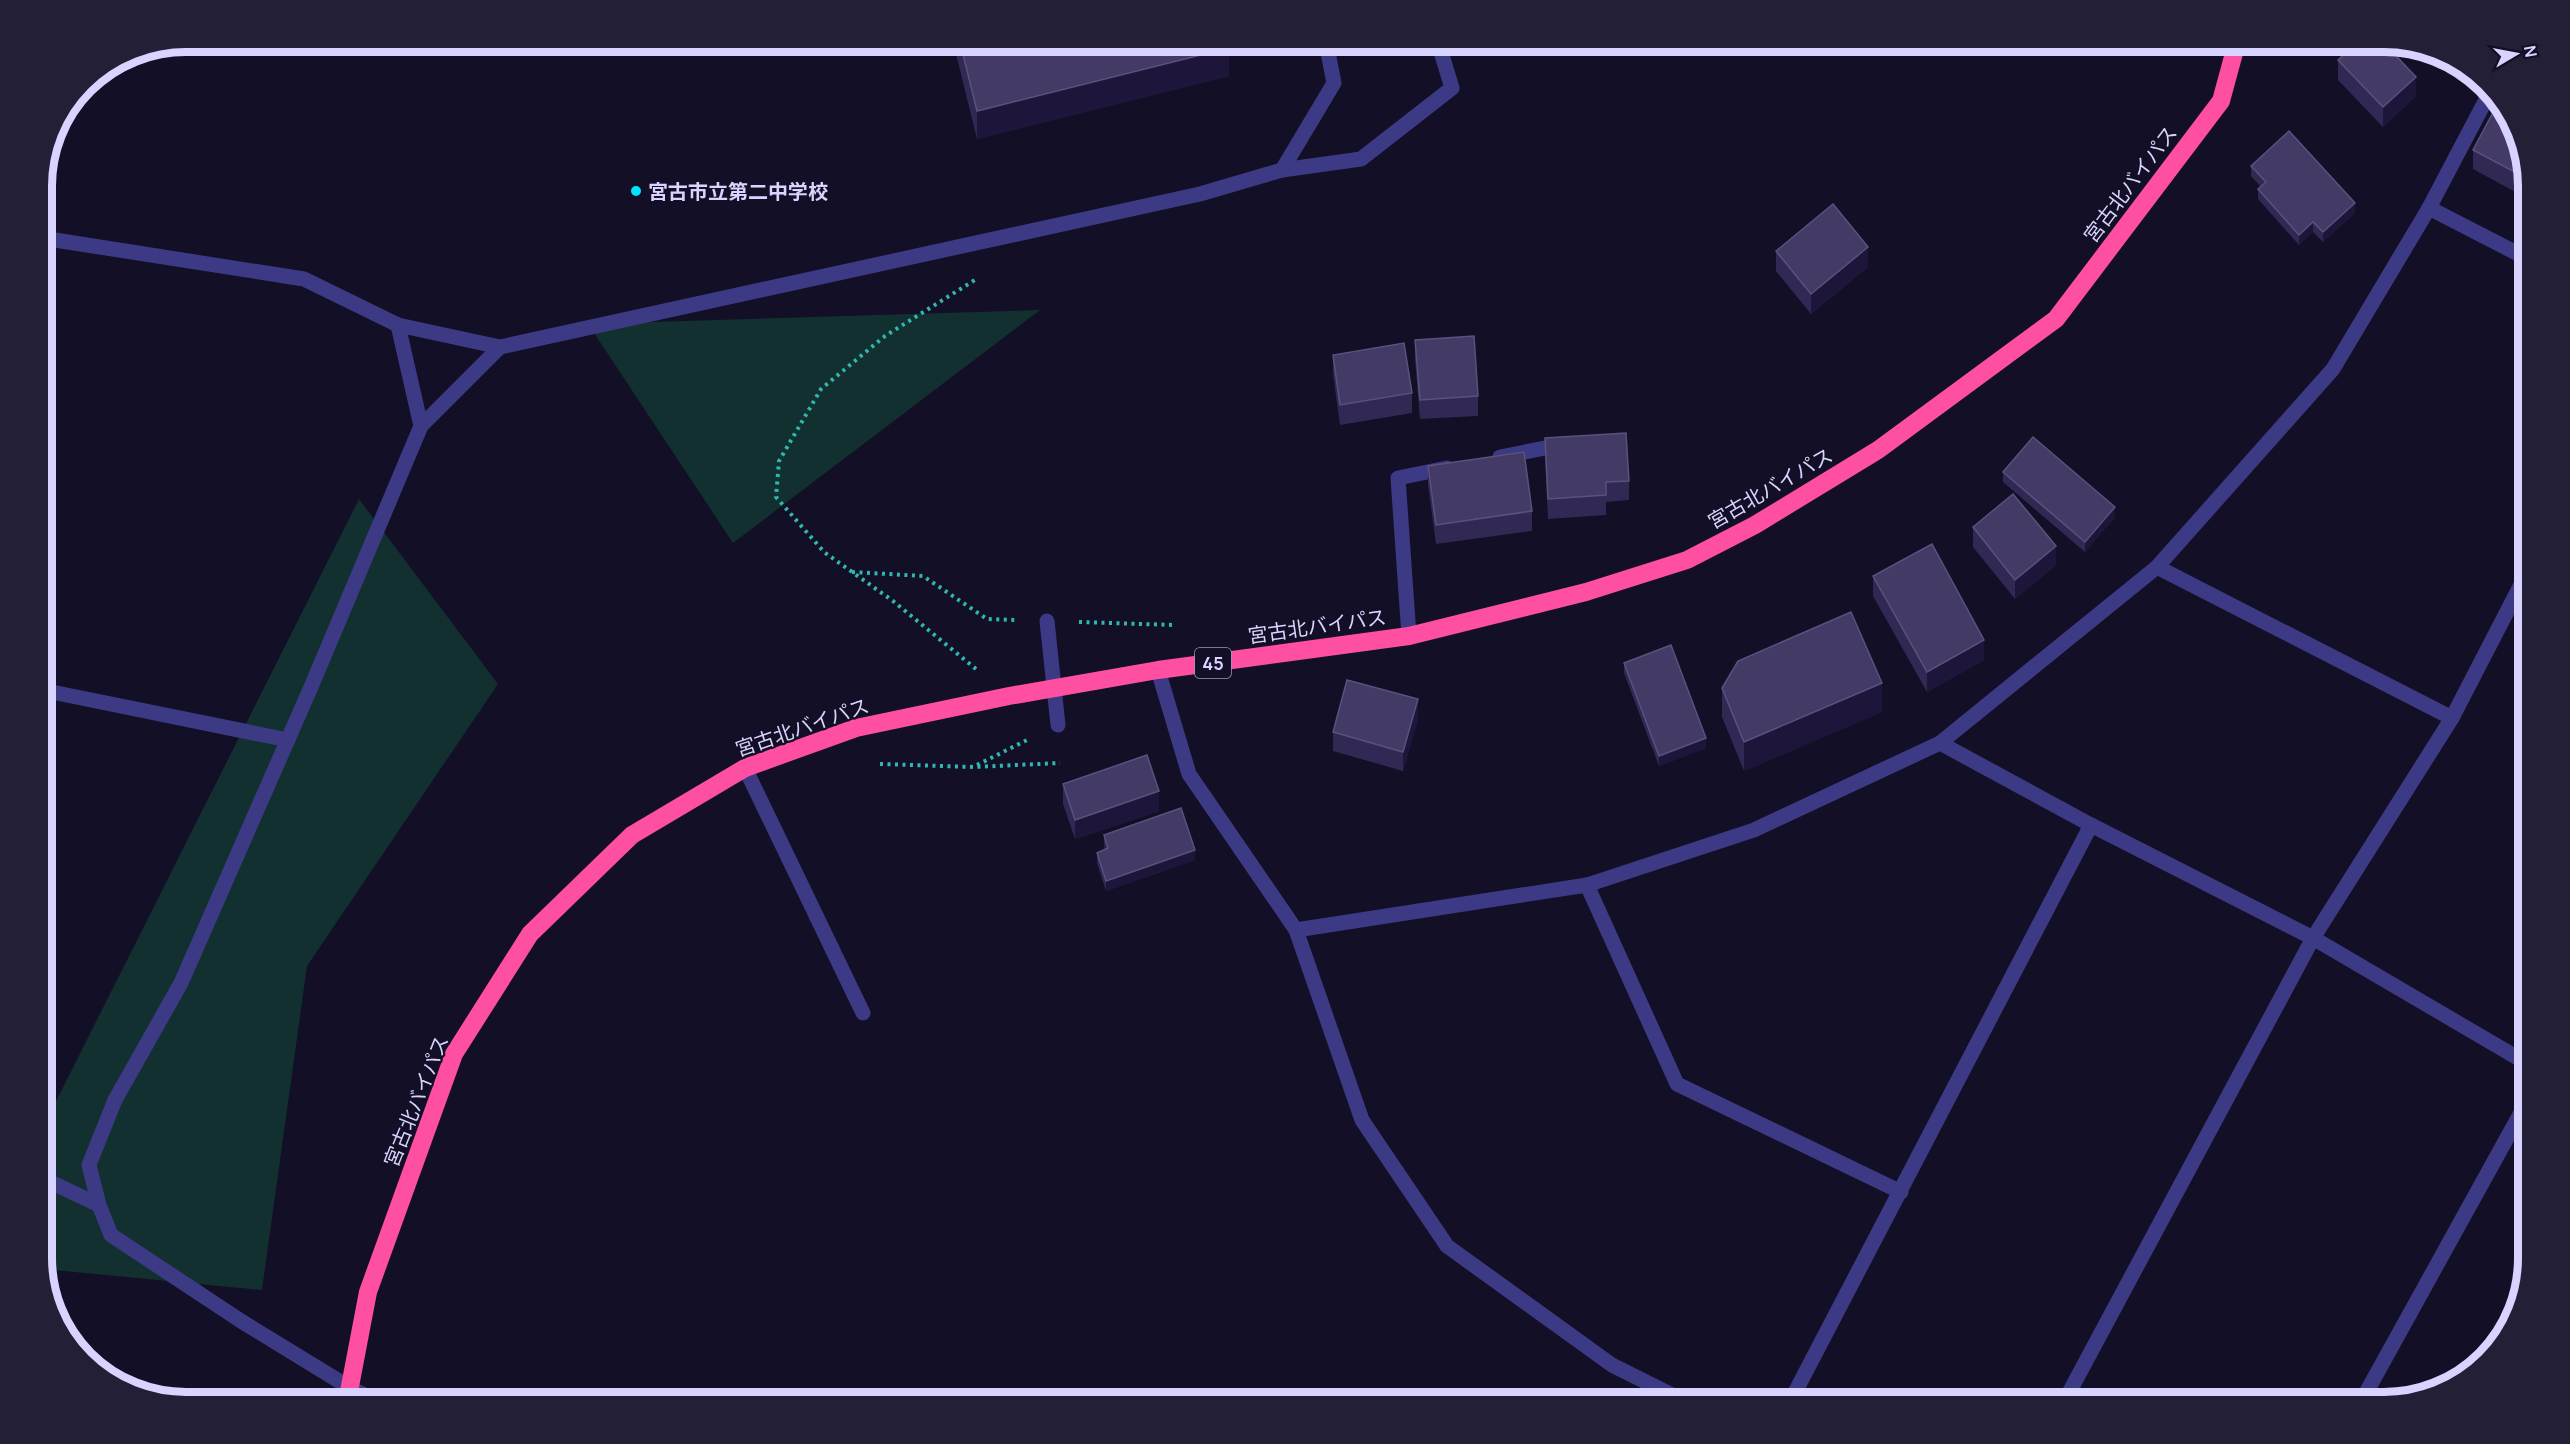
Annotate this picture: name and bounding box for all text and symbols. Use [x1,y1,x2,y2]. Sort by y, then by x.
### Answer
north arrow [2486,24,2546,84]
text: N [2519,44,2543,59]
street label: 宮古北バイパス [2077,120,2183,248]
place label: 宮古市立第二中学校 [648,178,828,205]
marker: 宮古市立第二中学校 [629,184,643,198]
street label: 宮古北バイパス [1703,441,1837,535]
street label: 宮古北バイパス [1246,603,1388,649]
road number: 45 [1195,648,1231,678]
street label: 宮古北バイパス [732,692,872,762]
street label: 宮古北バイパス [377,1031,455,1171]

